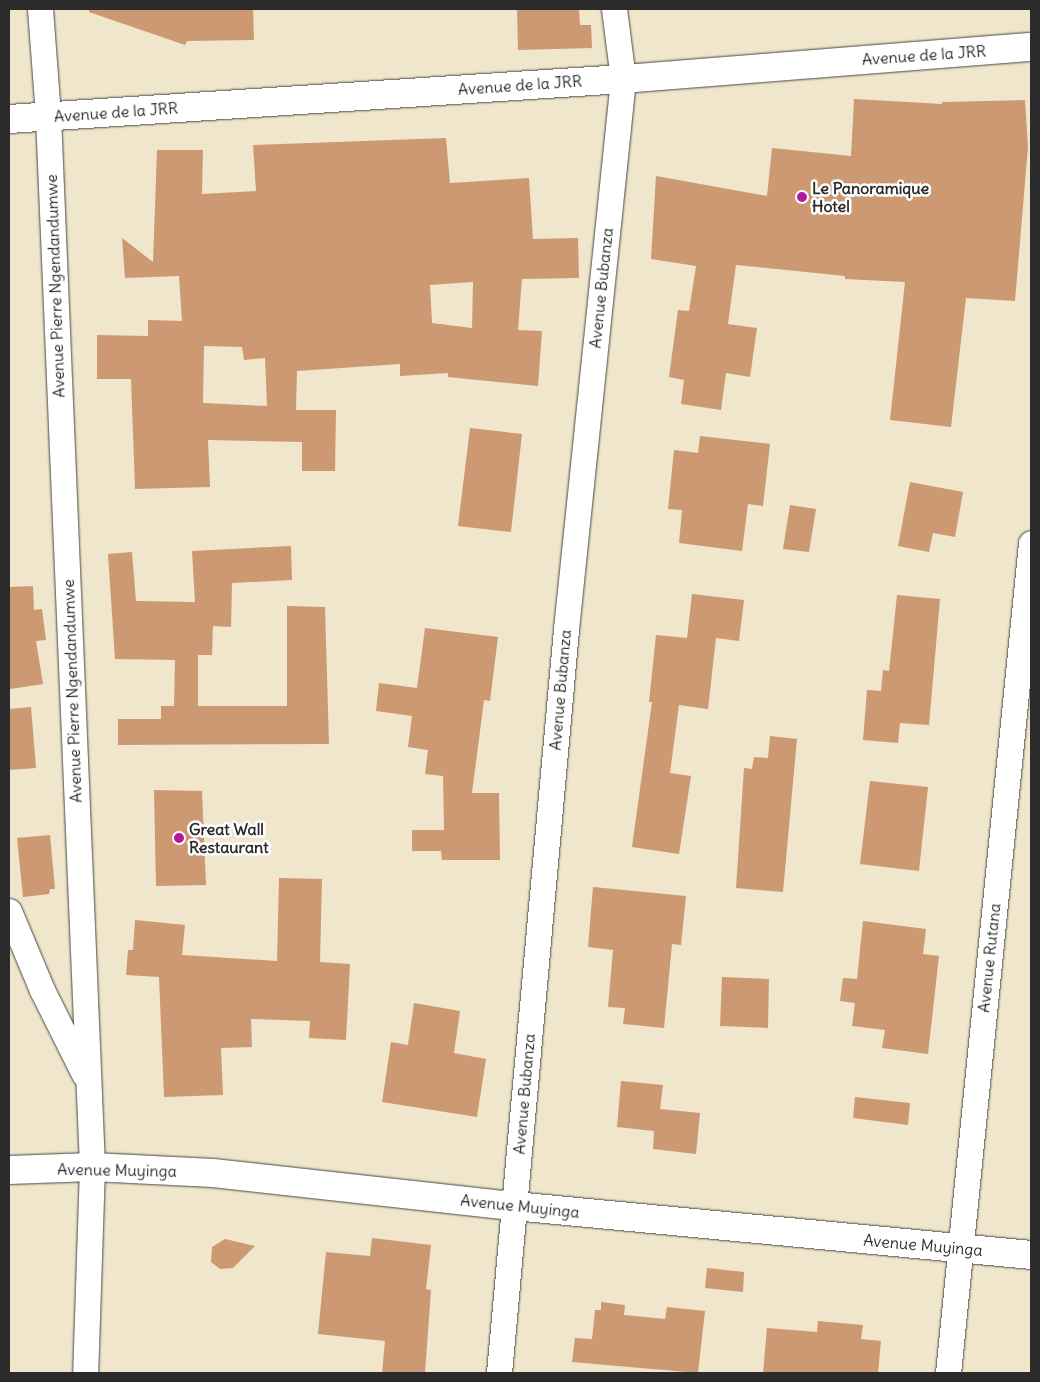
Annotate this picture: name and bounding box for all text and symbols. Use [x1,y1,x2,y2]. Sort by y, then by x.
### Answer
street label: Avenue de la JRR [861,41,987,69]
street label: Avenue de la JRR [457,71,583,99]
street label: Avenue de la JRR [53,98,179,126]
street label: Avenue Pierre Ngendandumwe [42,174,68,398]
place label: Le Panoramique Hotel [812,178,929,216]
marker: Le Panoramique Hotel [796,191,808,203]
street label: Avenue Bubanza [585,227,617,349]
street label: Avenue Pierre Ngendandumwe [59,579,85,803]
street label: Avenue Bubanza [545,629,575,751]
place label: Great Wall Restaurant [189,819,269,857]
marker: Great Wall Restaurant [173,832,185,844]
street label: Avenue Rutana [974,902,1004,1014]
street label: Avenue Bubanza [509,1033,539,1155]
street label: Avenue Muyinga [57,1159,177,1181]
street label: Avenue Muyinga [460,1190,580,1222]
street label: Avenue Muyinga [863,1230,983,1260]

